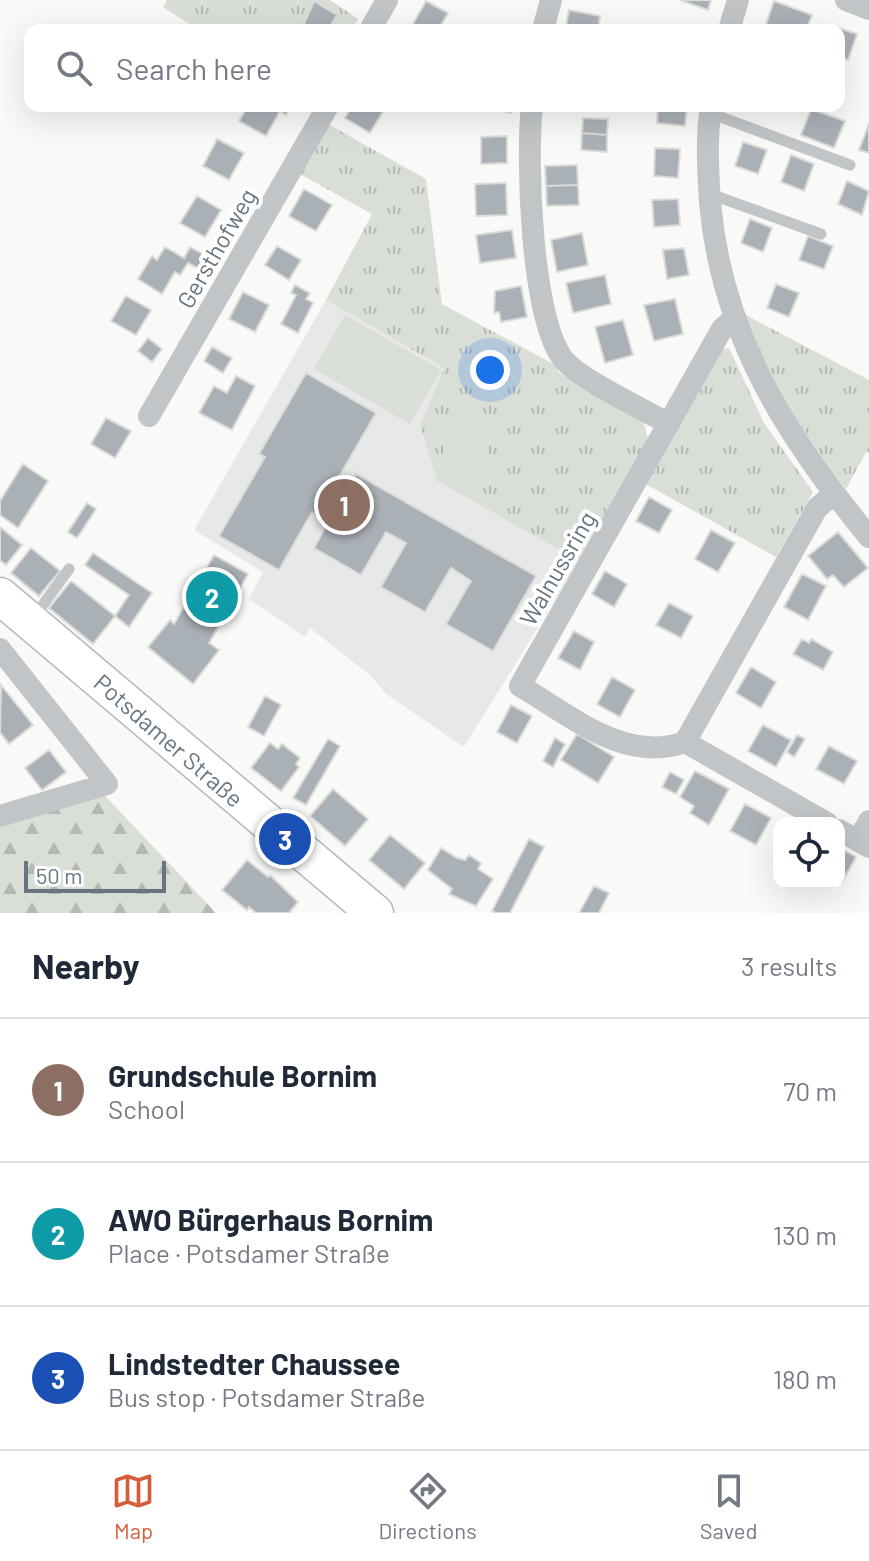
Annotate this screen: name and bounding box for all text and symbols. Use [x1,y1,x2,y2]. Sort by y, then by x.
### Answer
search box [24,24,845,112]
icon: search [52,46,96,90]
text: Search here [116,50,272,86]
street label: Gersthofweg [170,183,262,313]
your location [470,350,510,390]
pin: 1 [318,475,370,535]
street label: Walnussring [513,506,601,630]
pin: 2 [186,567,238,627]
street label: Potsdamer Straße [88,667,250,813]
pin: 3 [259,809,311,869]
map controls [773,817,845,889]
button: locate [773,817,845,889]
scale bar [24,857,166,893]
text: 50 m [36,862,82,888]
text: Nearby [32,945,140,986]
text: 3 results [741,950,837,981]
text: Grundschule Bornim [108,1057,377,1093]
text: 1 [53,1075,63,1106]
text: 70 m [783,1075,837,1106]
text: School [108,1093,185,1124]
text: AWO Bürgerhaus Bornim [108,1201,433,1237]
text: 2 [51,1219,65,1250]
text: 130 m [773,1219,837,1250]
text: Place · Potsdamer Straße [108,1237,390,1268]
text: Lindstedter Chaussee [108,1345,400,1381]
text: 3 [51,1363,65,1394]
text: 180 m [773,1363,837,1394]
text: Bus stop · Potsdamer Straße [108,1381,425,1412]
tab: Map [111,1469,155,1543]
tab: Directions [378,1469,477,1543]
tab: Saved [700,1469,757,1543]

